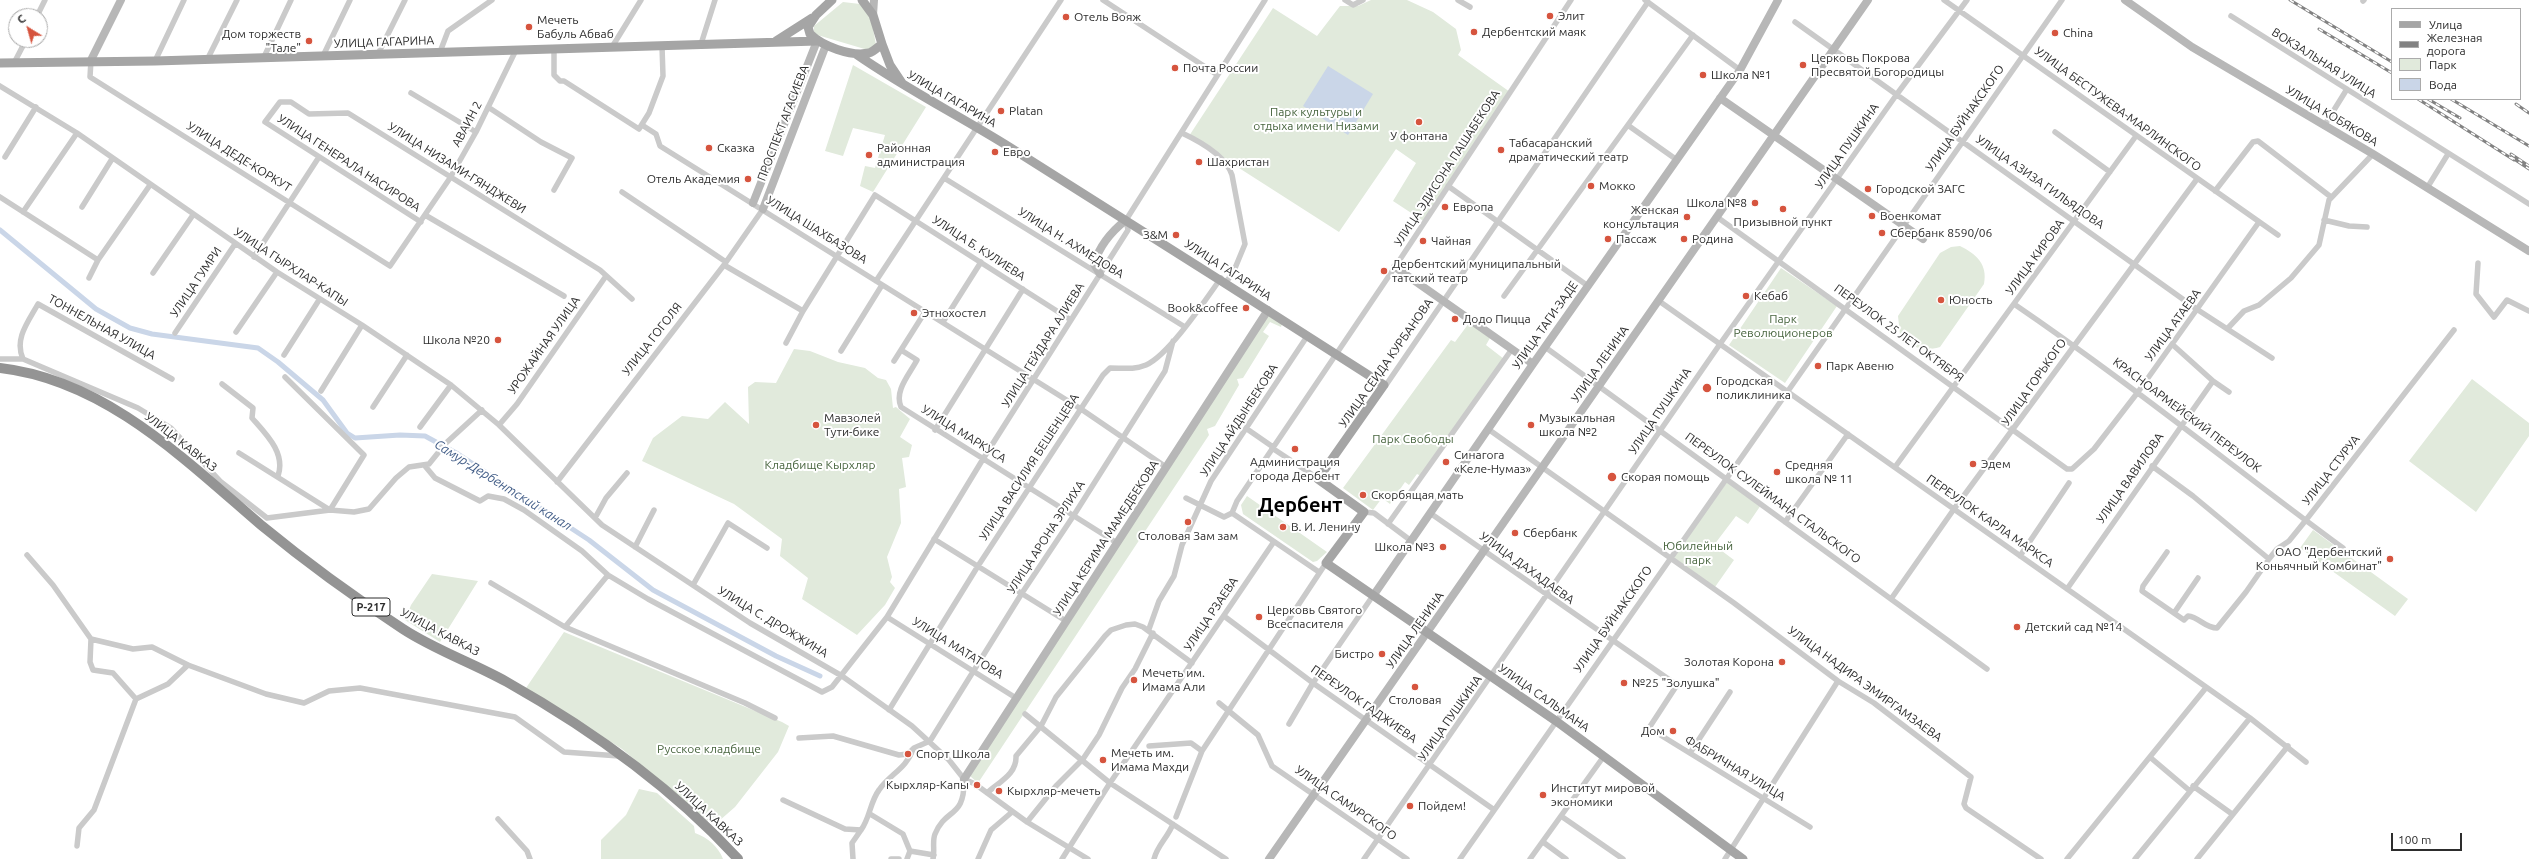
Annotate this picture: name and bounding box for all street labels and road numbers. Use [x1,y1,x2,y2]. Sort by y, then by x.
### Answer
street label: ВОКЗАЛЬНАЯ УЛИЦА [2269,25,2379,101]
street label: УЛИЦА ГАГАРИНА [334,33,434,51]
street label: УЛИЦА БЕСТУЖЕВА-МАРЛИНСКОГО [2032,44,2204,174]
street label: УЛИЦА БУЙНАКСКОГО [1923,62,2007,174]
street label: ПРОСПЕКТ АГАСИЕВА [754,63,812,183]
street label: УЛИЦА ГАГАРИНА [905,68,999,130]
street label: УЛИЦА КОБЯКОВА [2283,83,2381,149]
street label: УЛИЦА ЭДИСОНА ПАШАБЕКОВА [1391,87,1503,249]
street label: АВАИН 2 [449,99,485,149]
street label: УЛИЦА ПУШКИНА [1812,100,1882,192]
street label: УЛИЦА ГЕНЕРАЛА НАСИРОВА [275,111,423,215]
street label: УЛИЦА ДЕДЕ-КОРКУТ [184,119,294,195]
street label: УЛИЦА НИЗАМИ-ГЯНДЖЕВИ [385,120,529,216]
street label: УЛИЦА АЗИЗА ГИЛЬЯДОВА [1973,132,2107,232]
street label: УЛИЦА ШАХБАЗОВА [764,193,870,267]
street label: УЛИЦА Н. АХМЕДОВА [1015,205,1127,281]
street label: УЛИЦА Б. КУЛИЕВА [930,213,1028,283]
street label: УЛИЦА КИРОВА [2003,216,2067,298]
street label: УЛИЦА ГЫРХЛАР-КАПЫ [231,225,351,309]
street label: УЛИЦА ГАГАРИНА [1182,237,1274,303]
street label: УЛИЦА ГУМРИ [167,244,225,320]
street label: УЛИЦА ТАГИ-ЗАДЕ [1509,278,1581,372]
street label: УЛИЦА ГЕЙДАРА АЛИЕВА [999,280,1087,410]
street label: ПЕРЕУЛОК 25 ЛЕТ ОКТЯБРЯ [1831,281,1967,385]
street label: УЛИЦА АТАЕВА [2142,286,2204,364]
street label: ТОННЕЛЬНАЯ УЛИЦА [46,291,158,363]
street label: УРОЖАЙНАЯ УЛИЦА [505,293,583,397]
street label: УЛИЦА СЕИДА КУРБАНОВА [1336,296,1436,430]
street label: УЛИЦА ГОГОЛЯ [619,300,685,378]
street label: УЛИЦА ЛЕНИНА [1568,323,1632,405]
street label: УЛИЦА ГОРЬКОГО [1999,336,2069,428]
street label: КРАСНОАРМЕЙСКИЙ ПЕРЕУЛОК [2110,354,2264,476]
street label: УЛИЦА АЙДЫНБЕКОВА [1197,361,1281,479]
street label: УЛИЦА ПУШКИНА [1626,365,1694,457]
street label: УЛИЦА ВАСИЛИЯ БЕШЕНЦЕВА [976,391,1082,543]
street label: УЛИЦА МАРКУСА [919,402,1009,466]
street label: УЛИЦА КАВКАЗ [142,409,220,475]
street label: ПЕРЕУЛОК СУЛЕЙМАНА СТАЛЬСКОГО [1682,429,1864,567]
street label: УЛИЦА ВАВИЛОВА [2093,430,2167,526]
street label: УЛИЦА СТУРУА [2299,432,2363,508]
street label: УЛИЦА КЕРИМА МАМЕДБЕКОВА [1050,457,1162,619]
street label: ПЕРЕУЛОК КАРЛА МАРКСА [1924,472,2056,570]
street label: УЛИЦА АРОНА ЭРЛИХА [1004,478,1088,596]
street label: УЛИЦА ДАХАДАЕВА [1477,529,1577,607]
street label: УЛИЦА БУЙНАКСКОГО [1571,563,1655,675]
street label: УЛИЦА РЗАЕВА [1181,574,1241,654]
street label: УЛИЦА С. ДРОЖЖИНА [715,583,831,661]
street label: УЛИЦА ЛЕНИНА [1383,589,1447,671]
road number: Р-217 [352,598,390,616]
street label: УЛИЦА КАВКАЗ [398,605,482,659]
street label: УЛИЦА МАТАТОВА [910,614,1006,682]
street label: УЛИЦА НАДИРА ЭМИРГАМЗАЕВА [1785,623,1945,745]
street label: УЛИЦА САЛЬМАНА [1496,661,1592,735]
street label: ПЕРЕУЛОК ГАДЖИЕВА [1308,662,1420,746]
street label: УЛИЦА ПУШКИНА [1415,672,1485,764]
street label: ФАБРИЧНАЯ УЛИЦА [1682,732,1788,804]
street label: УЛИЦА САМУРСКОГО [1292,762,1400,844]
street label: УЛИЦА КАВКАЗ [672,779,746,849]

